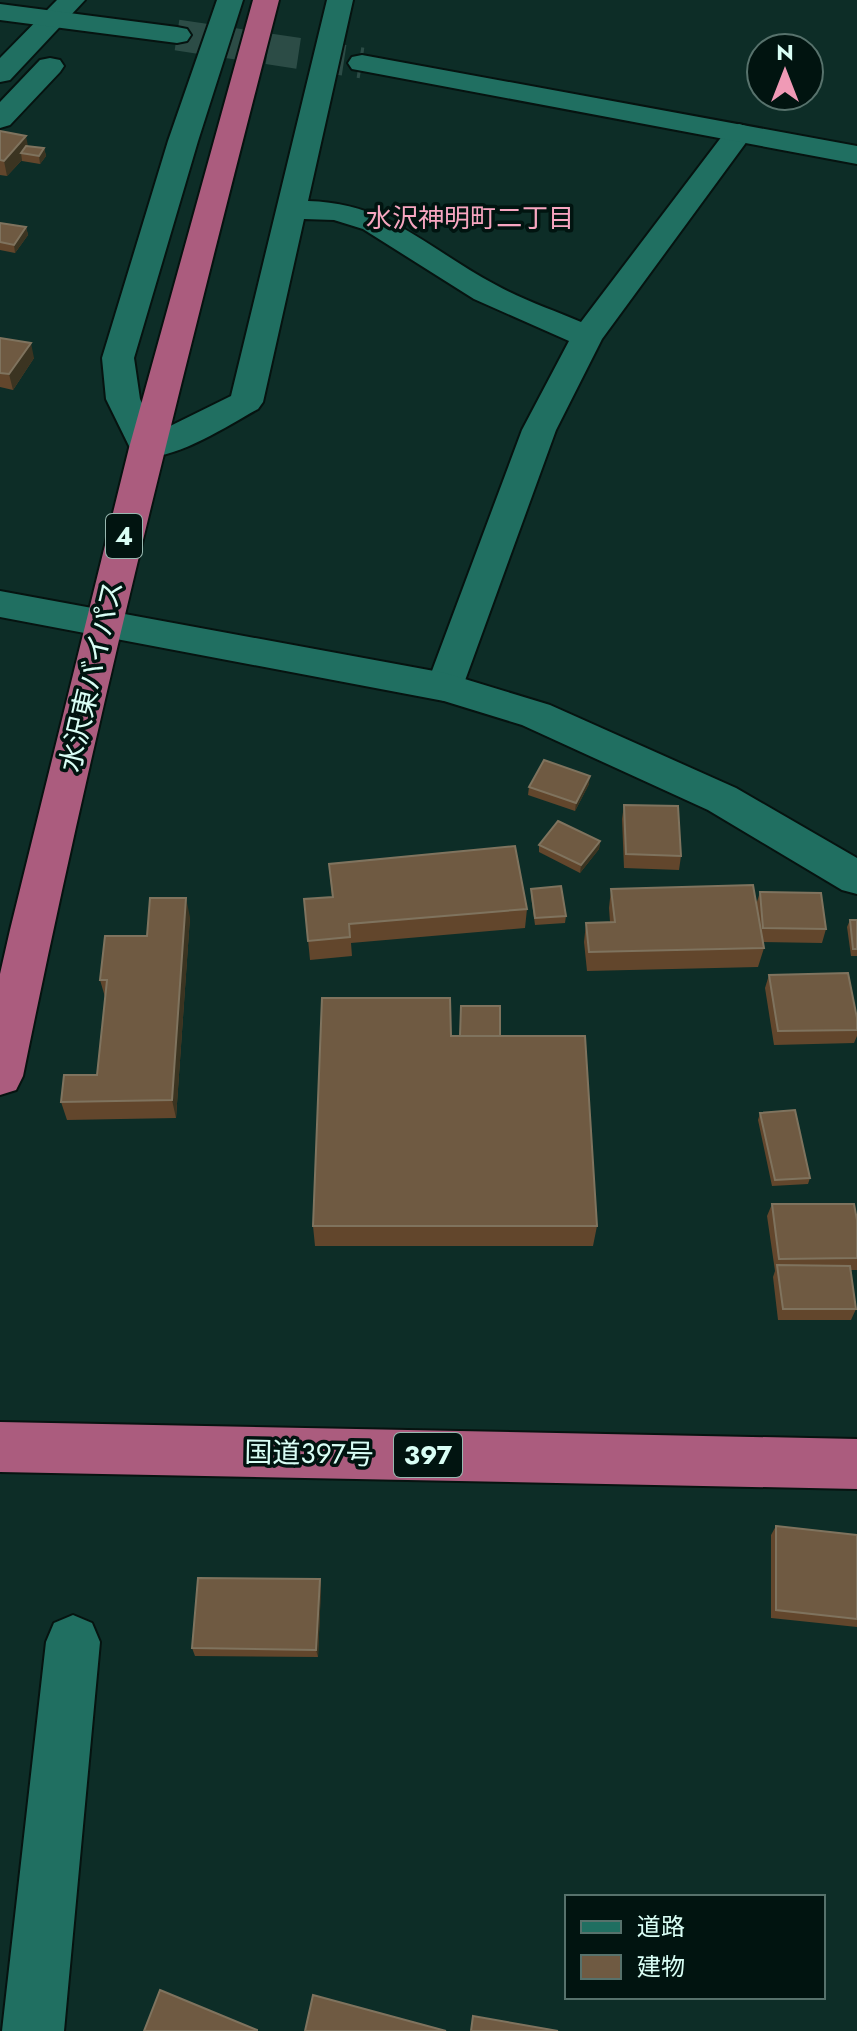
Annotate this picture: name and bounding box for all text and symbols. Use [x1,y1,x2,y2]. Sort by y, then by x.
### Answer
north arrow [745,32,825,112]
text: N [776,36,794,68]
district label: 水沢神明町二丁目 [366,199,574,237]
road number: 4 [106,514,142,558]
street label: 水沢東バイパス [50,576,133,776]
street label: 国道397号 [244,1432,374,1475]
road number: 397 [394,1433,462,1477]
legend [565,1895,825,1999]
text: 道路 [637,1909,685,1944]
text: 建物 [637,1949,685,1984]

